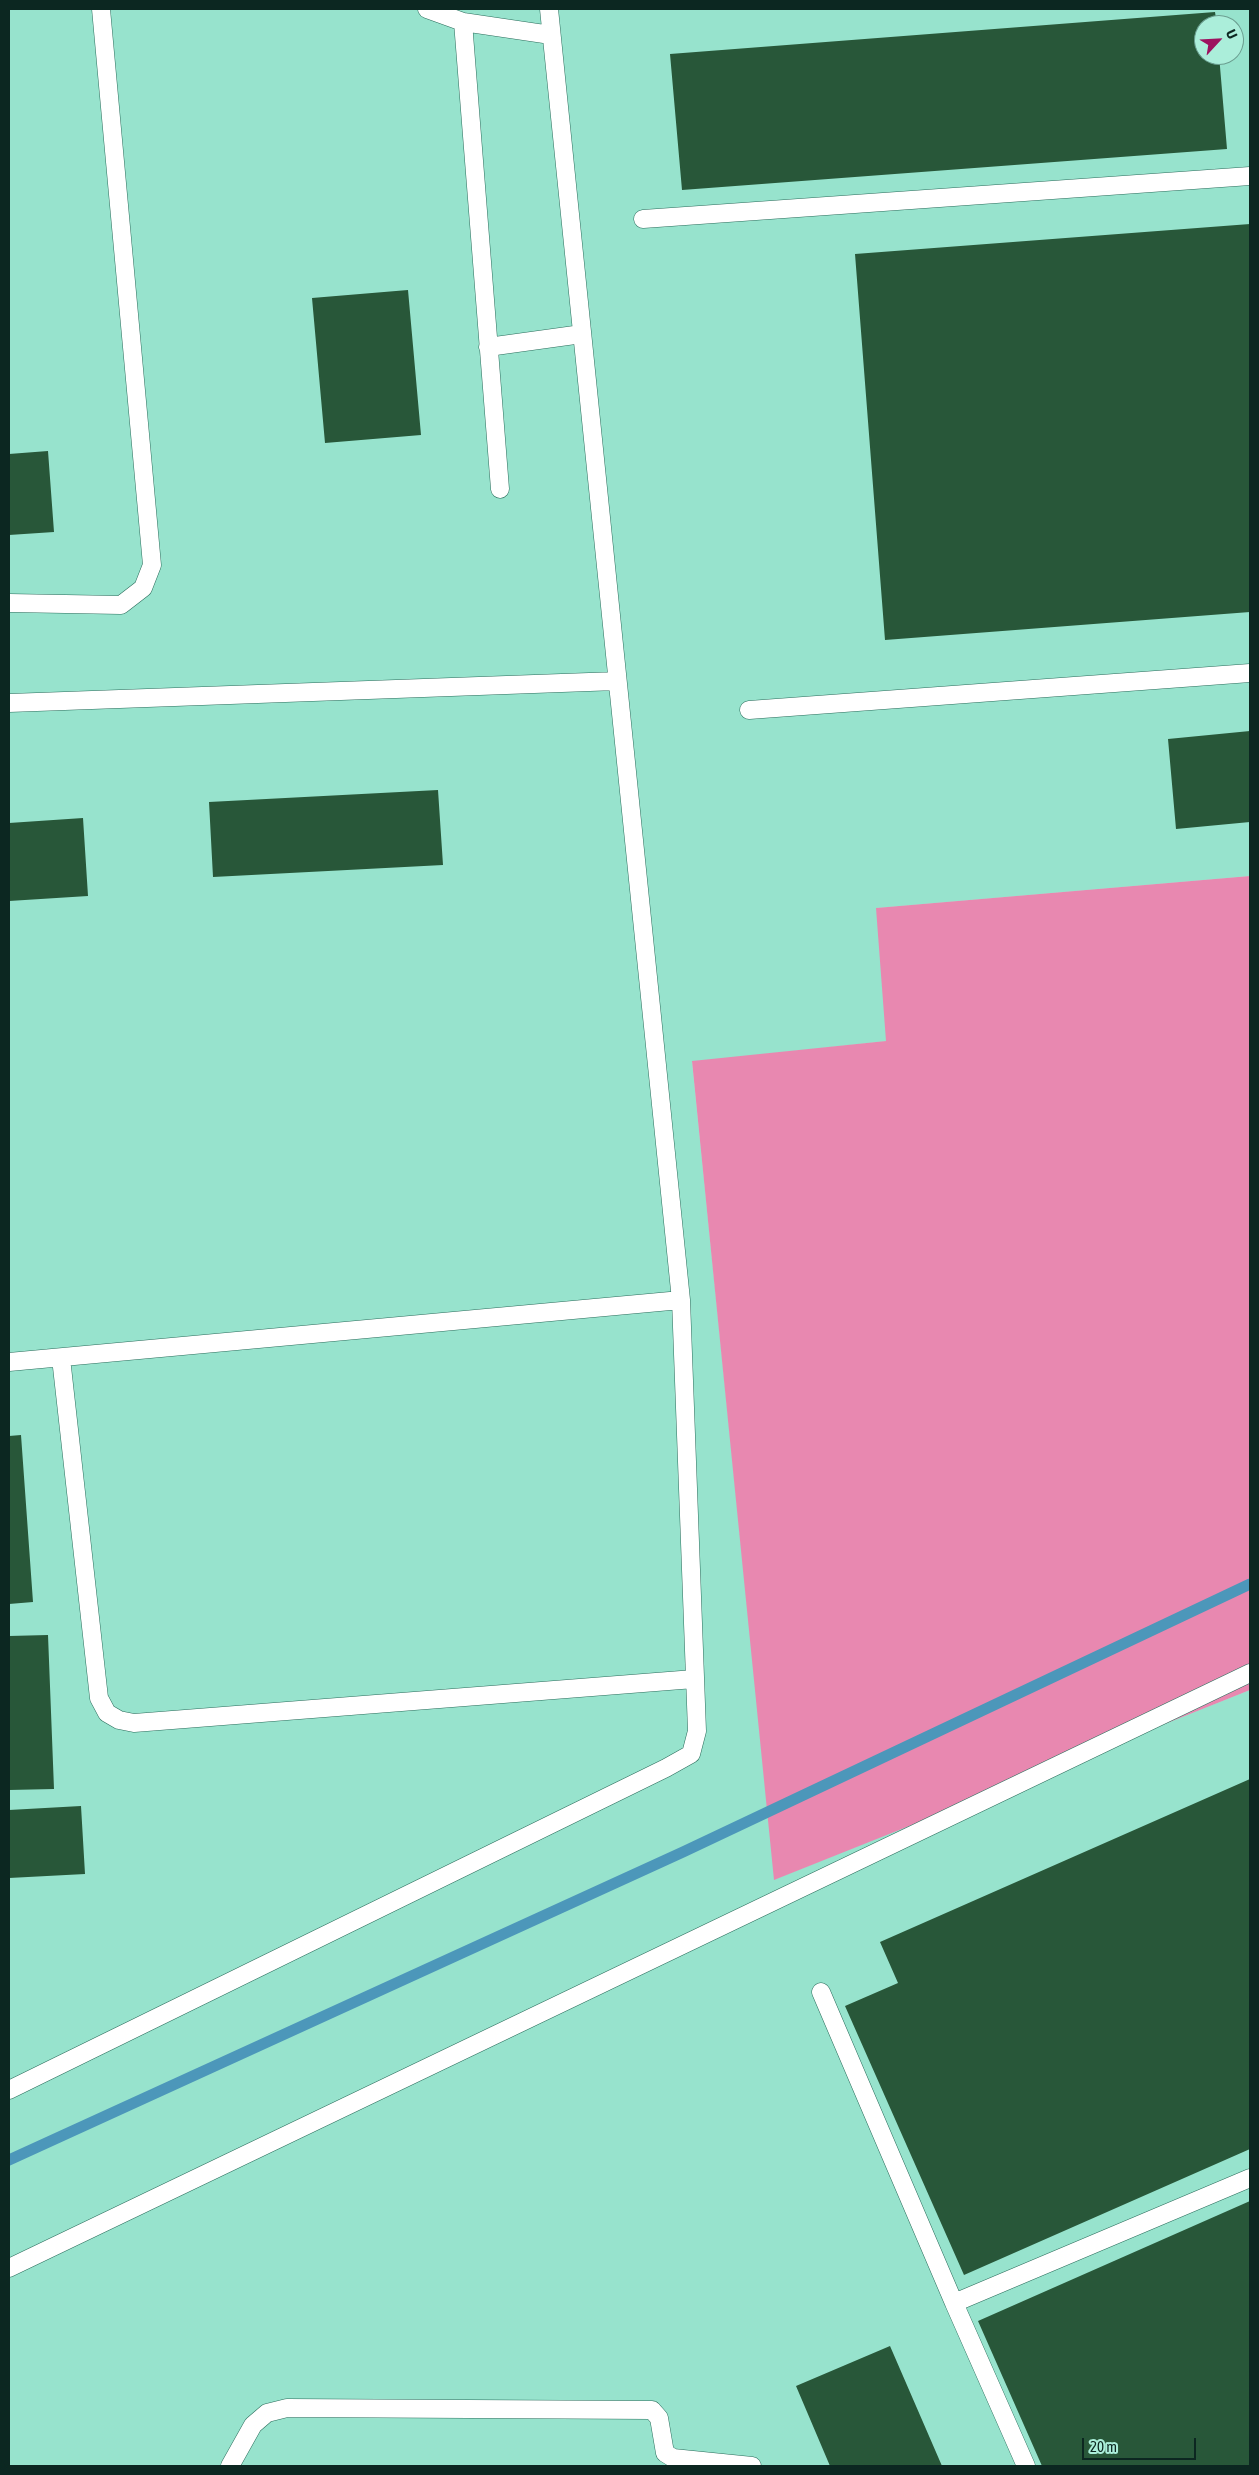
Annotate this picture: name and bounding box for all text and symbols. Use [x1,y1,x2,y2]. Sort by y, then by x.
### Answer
north arrow [1194,15,1244,65]
text: U [1223,27,1241,41]
scale bar [1084,2428,1198,2460]
text: 20 m [1090,2438,1117,2455]

